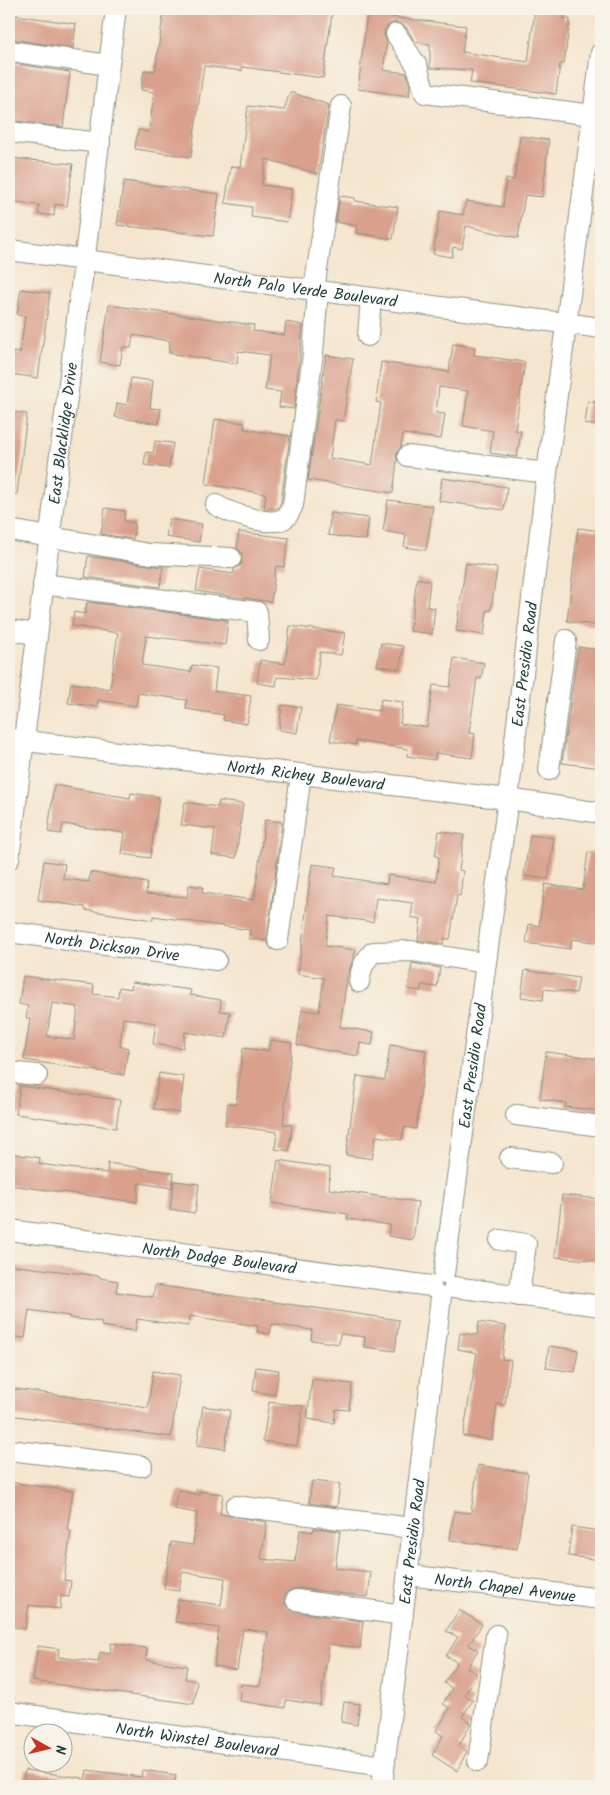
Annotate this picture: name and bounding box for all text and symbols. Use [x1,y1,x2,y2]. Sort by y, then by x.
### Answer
street label: North Palo Verde Boulevard [212,266,400,315]
street label: East Blacklidge Drive [43,361,85,506]
street label: East Presidio Road [506,600,546,728]
street label: North Richey Boulevard [226,754,387,798]
street label: North Dickson Drive [43,926,181,969]
street label: East Presidio Road [453,1001,494,1130]
street label: North Dodge Boulevard [140,1237,299,1282]
street label: East Presidio Road [393,1477,433,1606]
street label: North Chapel Avenue [433,1567,577,1610]
street label: North Winstel Boulevard [114,1717,281,1765]
north arrow [22,1722,72,1772]
text: N [48,1744,71,1756]

